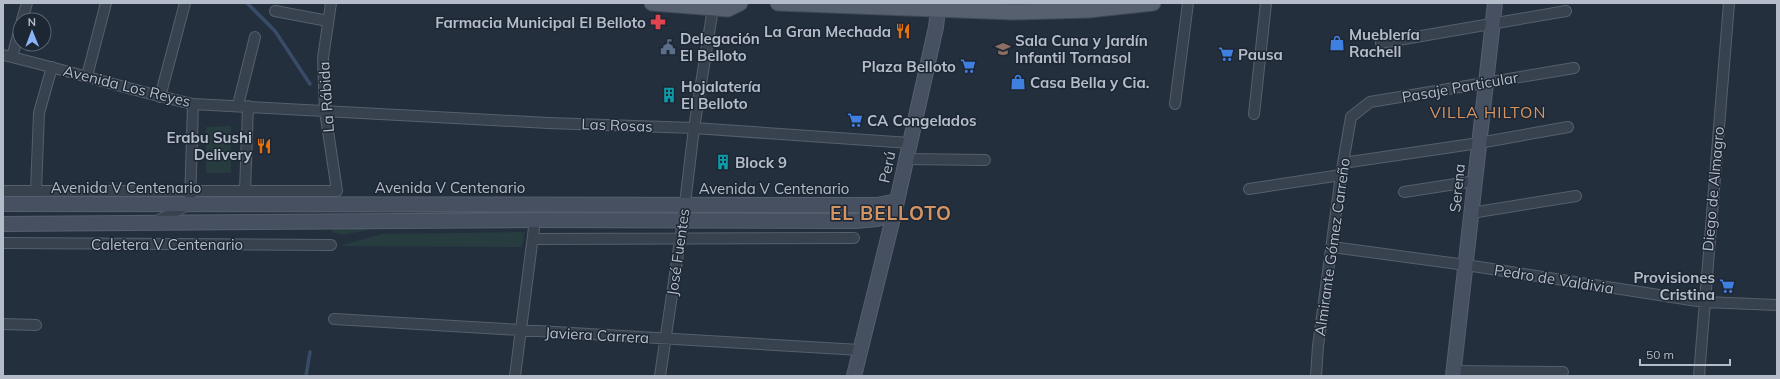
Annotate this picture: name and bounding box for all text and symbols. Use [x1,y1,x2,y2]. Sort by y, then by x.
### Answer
north arrow [12,12,52,52]
place label: Farmacia Municipal El Belloto [435,13,646,32]
pharmacy icon: Farmacia Municipal El Belloto [649,13,667,31]
text: N [28,15,36,29]
place label: La Gran Mechada [764,22,891,41]
restaurant icon: La Gran Mechada [894,22,912,40]
place label: Mueblería Rachell [1349,25,1420,61]
place label: Delegación El Belloto [680,29,760,65]
place label: Sala Cuna y Jardín Infantil Tornasol [1015,31,1148,67]
shop icon: Mueblería Rachell [1328,34,1346,52]
public building icon: Delegación El Belloto [659,38,677,56]
school or university icon: Sala Cuna y Jardín Infantil Tornasol [994,40,1012,58]
supermarket icon: Pausa [1217,45,1235,63]
place label: Pausa [1238,45,1283,64]
place label: Plaza Belloto [862,57,956,76]
supermarket icon: Plaza Belloto [959,57,977,75]
street label: Avenida Los Reyes [61,61,193,111]
street label: La Rábida [314,61,338,133]
street label: Pasaje Particular [1400,67,1520,107]
shop icon: Casa Bella y Cia. [1009,73,1027,91]
place label: Casa Bella y Cia. [1030,73,1150,92]
place label: Hojalatería El Belloto [681,77,761,113]
building icon: Hojalatería El Belloto [660,86,678,104]
district label: VILLA HILTON [1430,102,1546,122]
supermarket icon: CA Congelados [846,111,864,129]
place label: CA Congelados [867,111,977,130]
street label: Las Rosas [581,114,653,136]
street label: Diego de Almagro [1698,126,1728,252]
place label: Erabu Sushi Delivery [167,128,253,164]
restaurant icon: Erabu Sushi Delivery [255,137,273,155]
street label: Perú [874,150,900,184]
building icon: Block 9 [714,153,732,171]
place label: Block 9 [735,153,787,172]
street label: Almirante Gómez Carreño [1310,157,1354,337]
street label: Serena [1445,163,1469,213]
street label: Avenida V Centenario [51,178,201,197]
street label: Avenida V Centenario [375,178,525,197]
street label: Avenida V Centenario [699,179,849,198]
district label: EL BELLOTO [830,201,952,225]
street label: José Fuentes [662,207,694,297]
street label: Caletera V Centenario [91,235,243,254]
street label: Pedro de Valdivia [1493,260,1615,298]
place label: Provisiones Cristina [1633,268,1715,304]
supermarket icon: Provisiones Cristina [1718,277,1736,295]
street label: Javiera Carrera [544,323,650,347]
scale bar [1640,341,1730,367]
text: 50 m [1646,347,1674,362]

